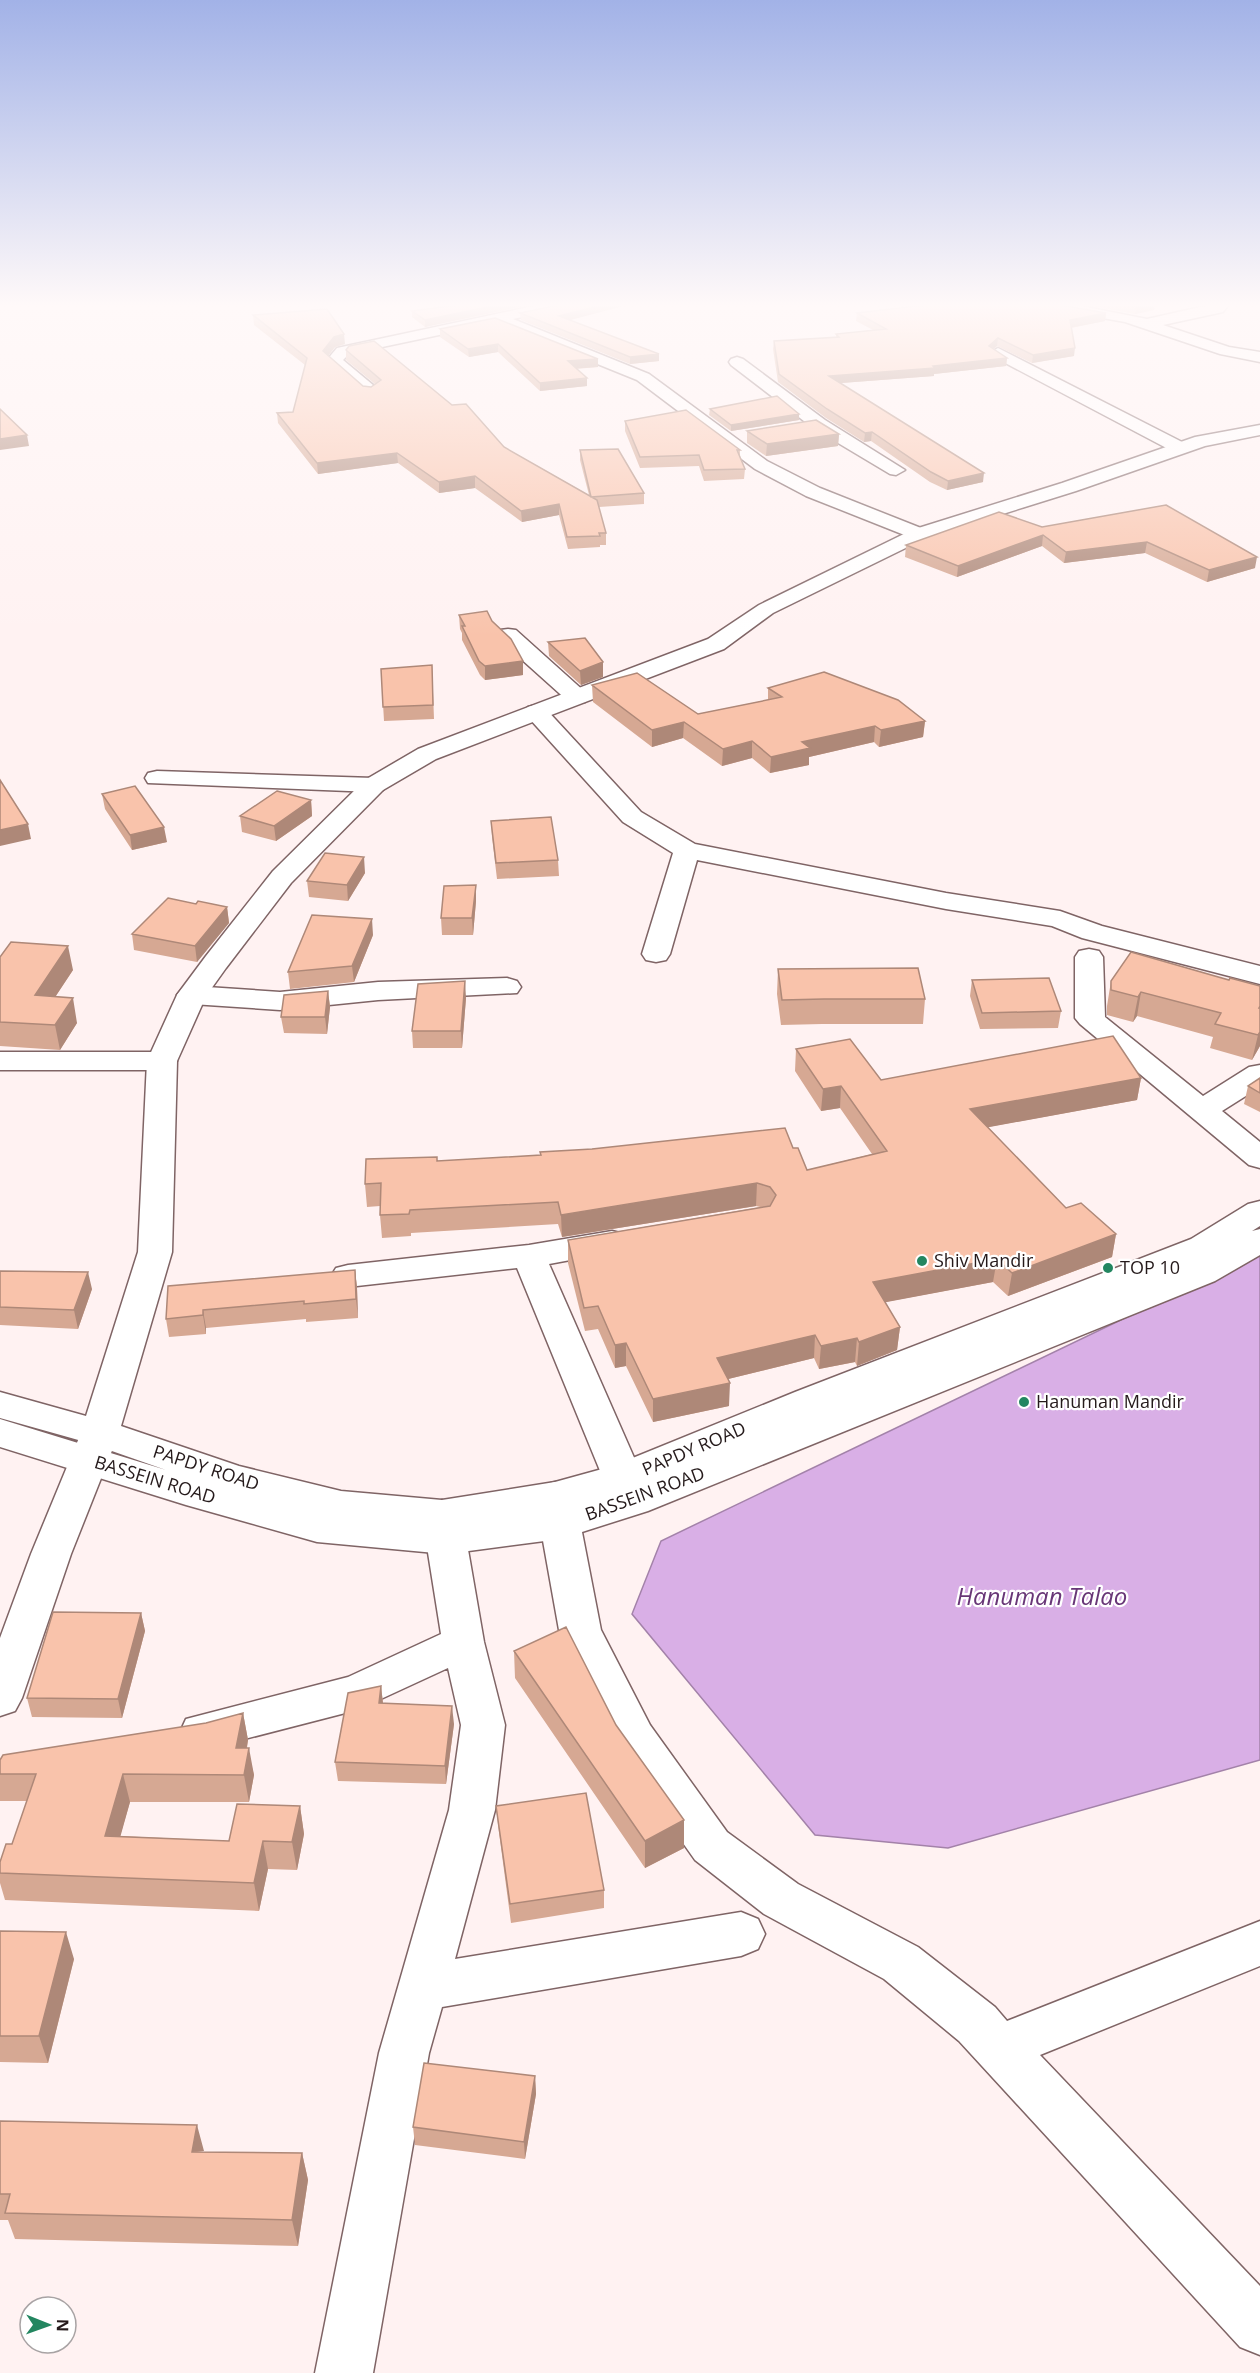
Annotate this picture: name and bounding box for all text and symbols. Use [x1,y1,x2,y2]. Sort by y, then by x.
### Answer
place label: Shiv Mandir [934,1248,1034,1272]
marker: Shiv Mandir [915,1254,929,1268]
place label: TOP 10 [1120,1255,1180,1279]
marker: TOP 10 [1101,1261,1115,1275]
place label: Hanuman Mandir [1036,1389,1185,1413]
marker: Hanuman Mandir [1017,1395,1031,1409]
street label: PAPDY ROAD [638,1415,749,1481]
street label: PAPDY ROAD [150,1439,263,1496]
street label: BASSEIN ROAD [92,1449,219,1509]
street label: BASSEIN ROAD [582,1460,708,1526]
water label: Hanuman Talao [957,1579,1127,1612]
north arrow [18,2295,78,2355]
text: N [52,2319,74,2332]

